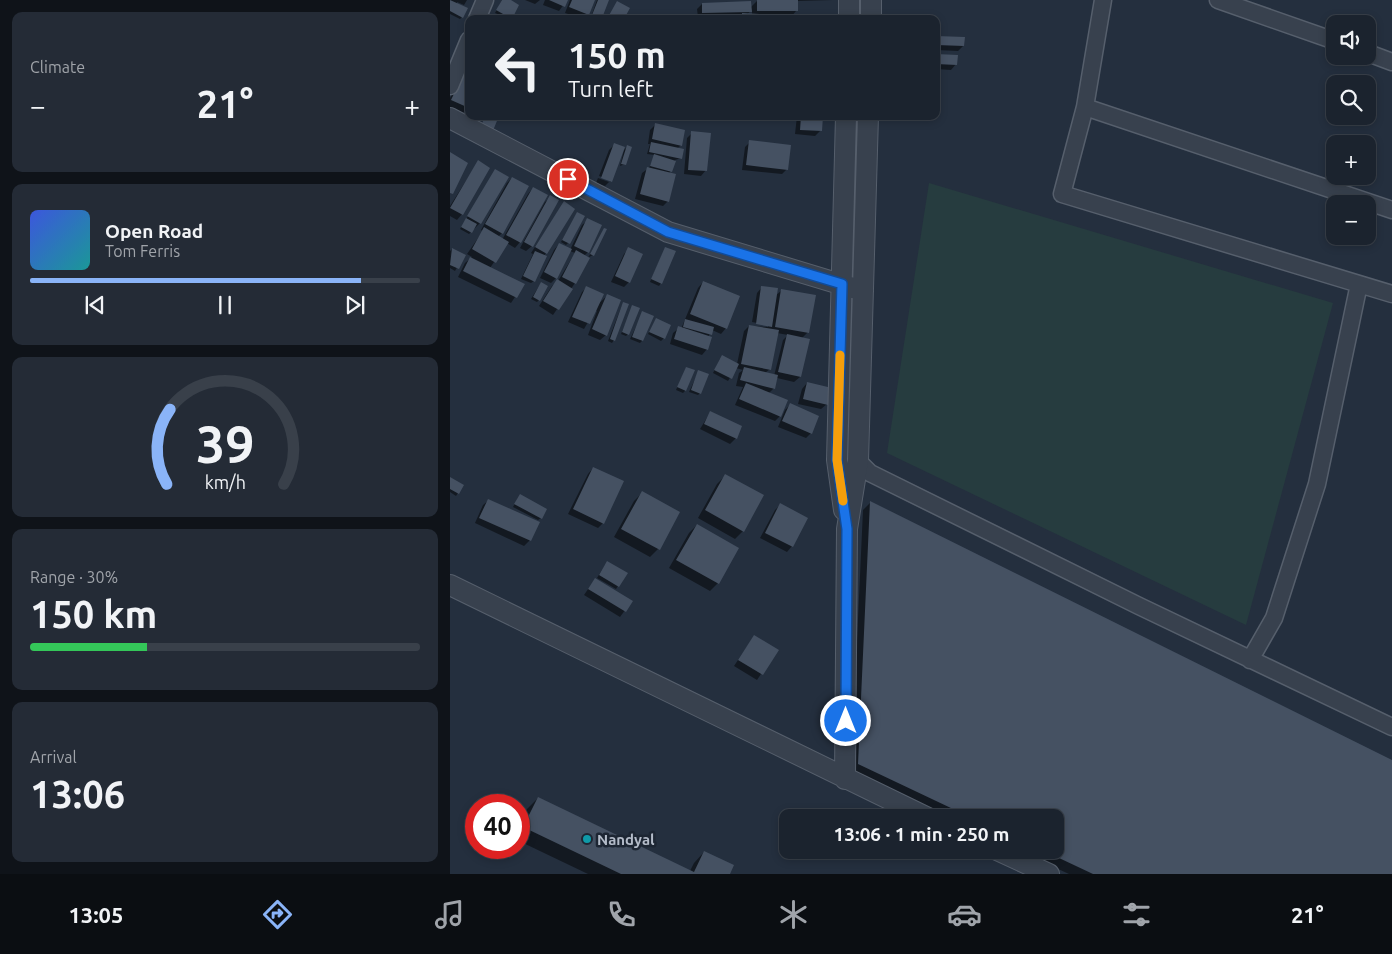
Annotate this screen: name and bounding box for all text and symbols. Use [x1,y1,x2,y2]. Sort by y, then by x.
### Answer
map controls [1326,15,1376,245]
button: sound [1326,15,1376,65]
icon: left [485,35,550,100]
text: 150 m [568,35,666,75]
text: Climate [30,58,85,76]
button: search [1326,75,1376,125]
text: Turn left [568,76,653,101]
text: 21° [197,83,253,125]
text: − [30,90,46,121]
text: + [404,90,420,121]
button: + [1326,135,1376,185]
pin [547,158,589,200]
icon: arrive [554,165,582,193]
button: − [1326,195,1376,245]
text: Open Road [105,220,203,242]
text: Tom Ferris [105,242,180,260]
icon: previous [81,291,109,319]
icon: pause [211,291,239,319]
icon: next [341,291,369,319]
text: 39 [196,415,254,473]
text: km/h [204,472,246,492]
text: Range · 30% [30,568,118,586]
text: 150 km [30,593,157,635]
position arrow [819,694,871,746]
text: Arrival [30,748,77,766]
text: 13:06 [30,773,125,815]
speed limit sign: 40 [465,794,530,859]
text: 13:06 · 1 min · 250 m [834,823,1009,845]
place label: Nandyal [597,831,655,848]
marker: Nandyal [581,833,593,845]
icon: directions [260,897,295,932]
icon: music [432,897,467,932]
icon: phone [604,897,639,932]
icon: climate [776,897,811,932]
icon: car [947,897,982,932]
icon: filters [1119,897,1154,932]
text: 13:05 [68,902,123,927]
text: 21° [1291,902,1324,927]

